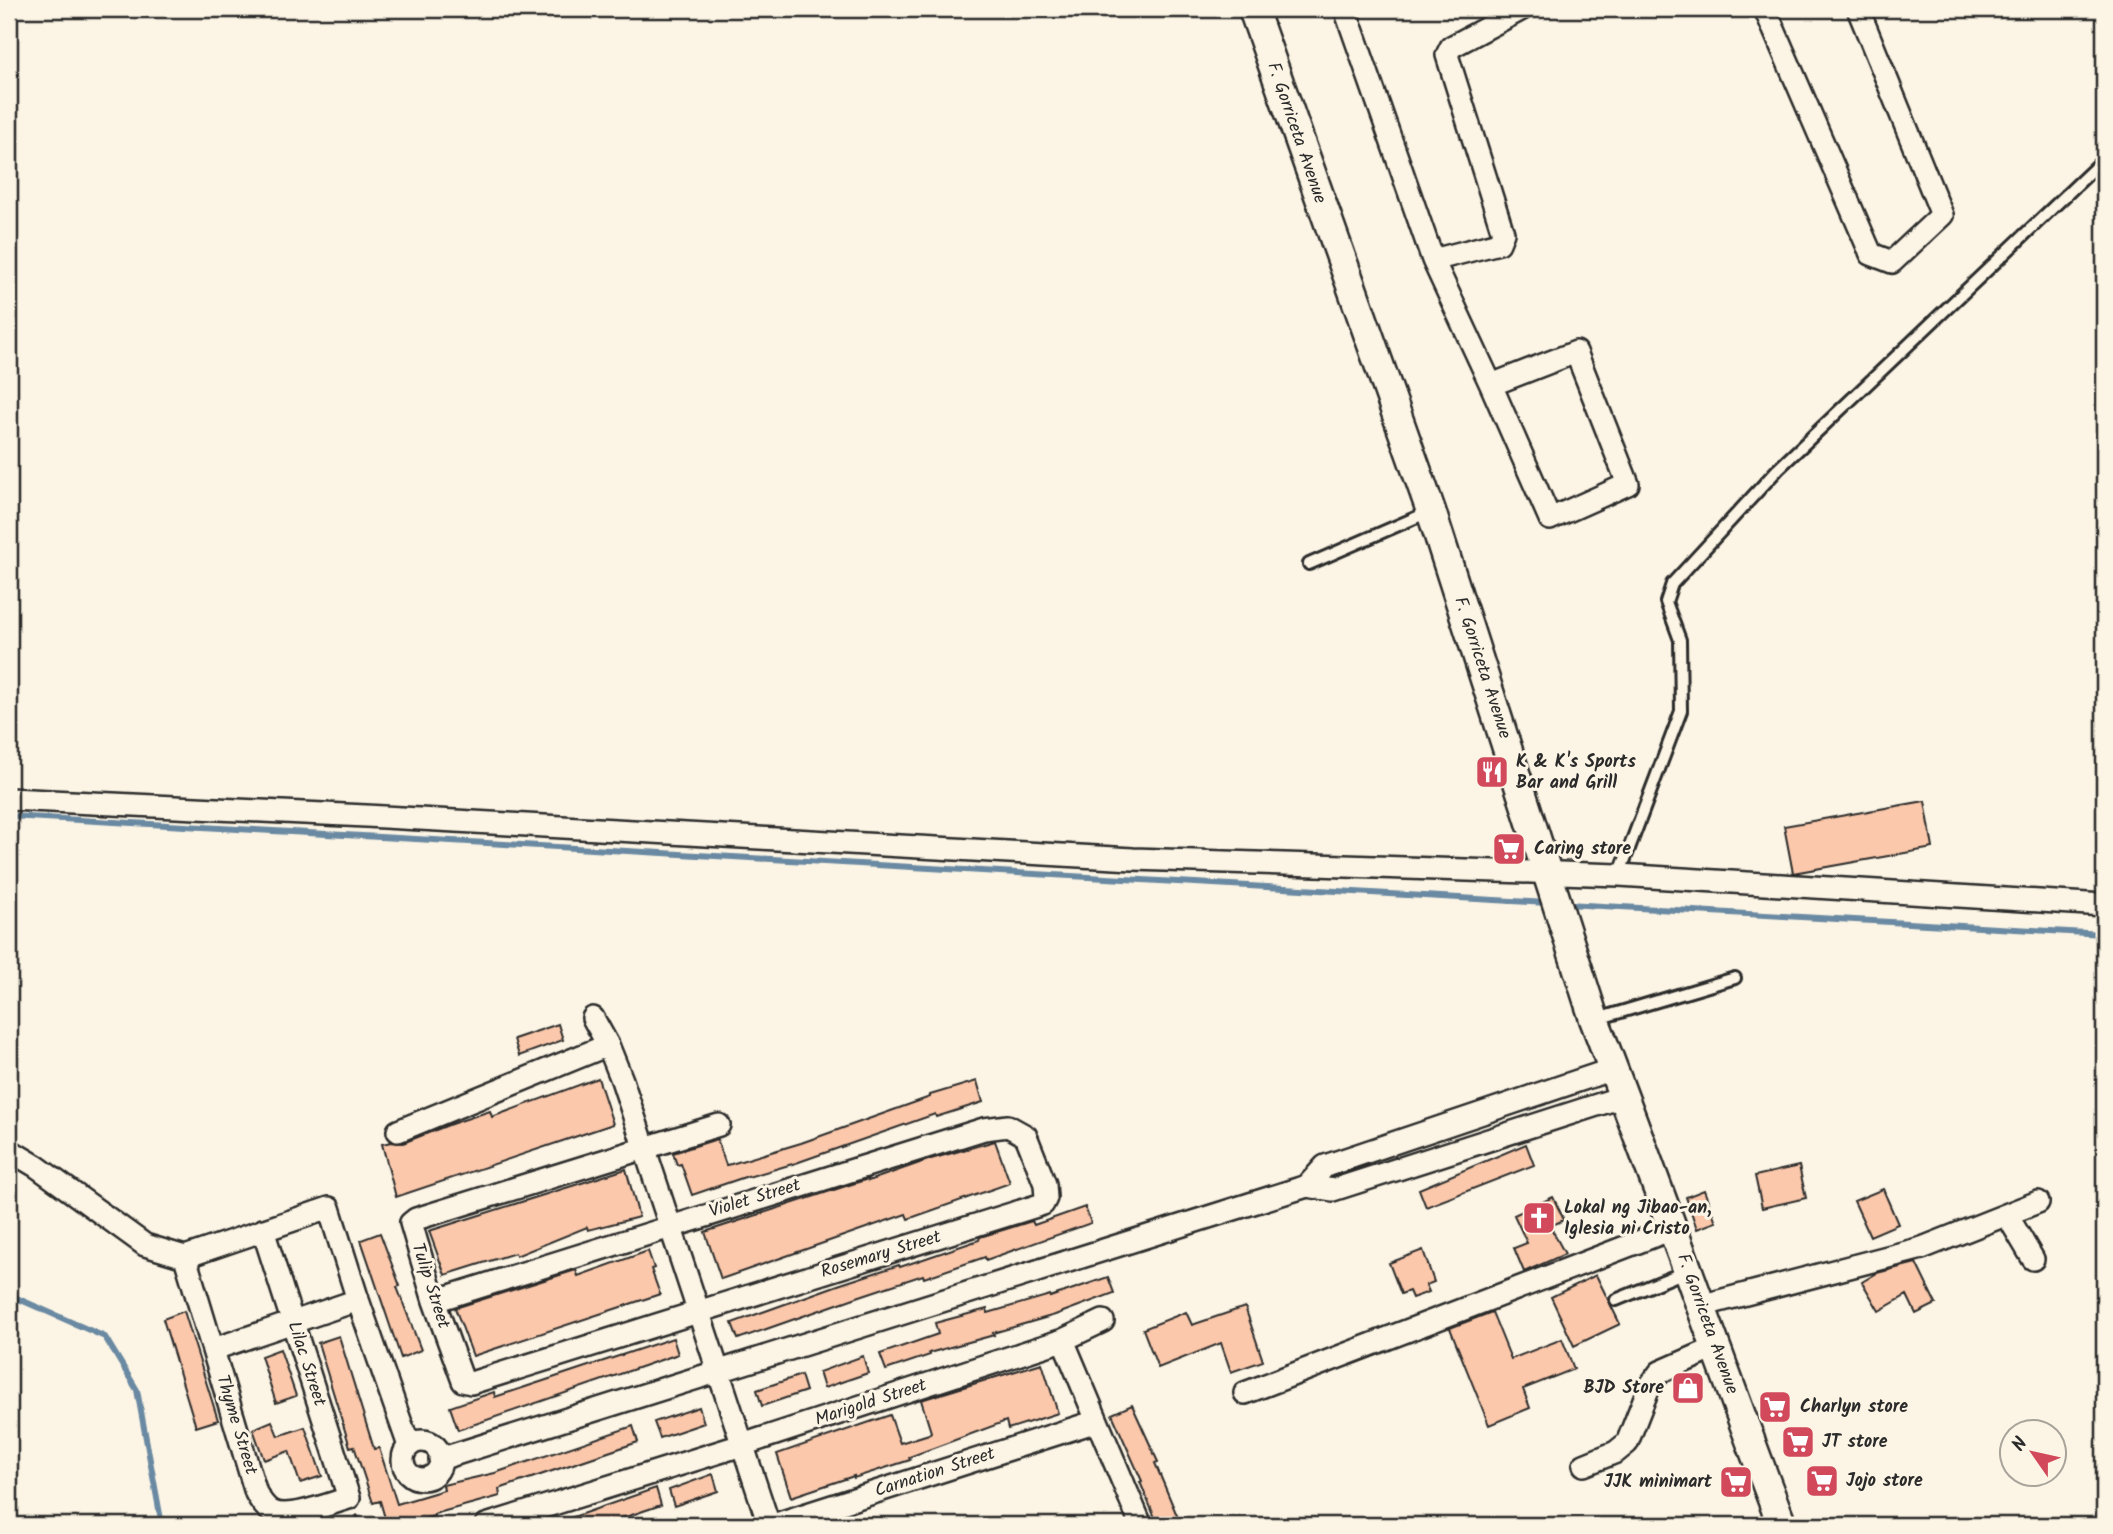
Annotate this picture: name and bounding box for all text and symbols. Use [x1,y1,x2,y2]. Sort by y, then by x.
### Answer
street label: F. Gorriceta Avenue [1258,58,1334,208]
street label: F. Gorriceta Avenue [1445,593,1519,743]
place label: K & K's Sports Bar and Grill [1516,748,1636,798]
restaurant icon: K & K's Sports Bar and Grill [1473,753,1511,791]
supermarket icon: Caring store [1490,830,1528,868]
place label: Caring store [1534,835,1631,864]
street label: Violet Street [706,1171,805,1227]
place label: Lokal ng Jibao-an, Iglesia ni Cristo [1564,1194,1712,1244]
church icon: Lokal ng Jibao-an, Iglesia ni Cristo [1520,1199,1558,1237]
street label: Rosemary Street [817,1223,946,1287]
street label: Tulip Street [403,1239,458,1334]
street label: F. Gorriceta Avenue [1668,1250,1746,1398]
street label: Lilac Street [279,1318,334,1411]
shop icon: BJD Store [1669,1369,1707,1407]
street label: Marigold Street [811,1371,932,1435]
street label: Thyme Street [207,1372,265,1479]
place label: BJD Store [1584,1374,1664,1403]
supermarket icon: Charlyn store [1756,1388,1794,1426]
place label: Charlyn store [1800,1393,1908,1422]
north arrow [1997,1418,2068,1488]
supermarket icon: JT store [1779,1423,1817,1461]
place label: JT store [1822,1428,1888,1457]
text: N [2005,1431,2036,1458]
street label: Carnation Street [871,1440,1000,1506]
supermarket icon: Jojo store [1803,1462,1841,1500]
supermarket icon: JJK minimart [1717,1463,1755,1501]
place label: Jojo store [1846,1467,1923,1496]
place label: JJK minimart [1604,1468,1713,1497]

